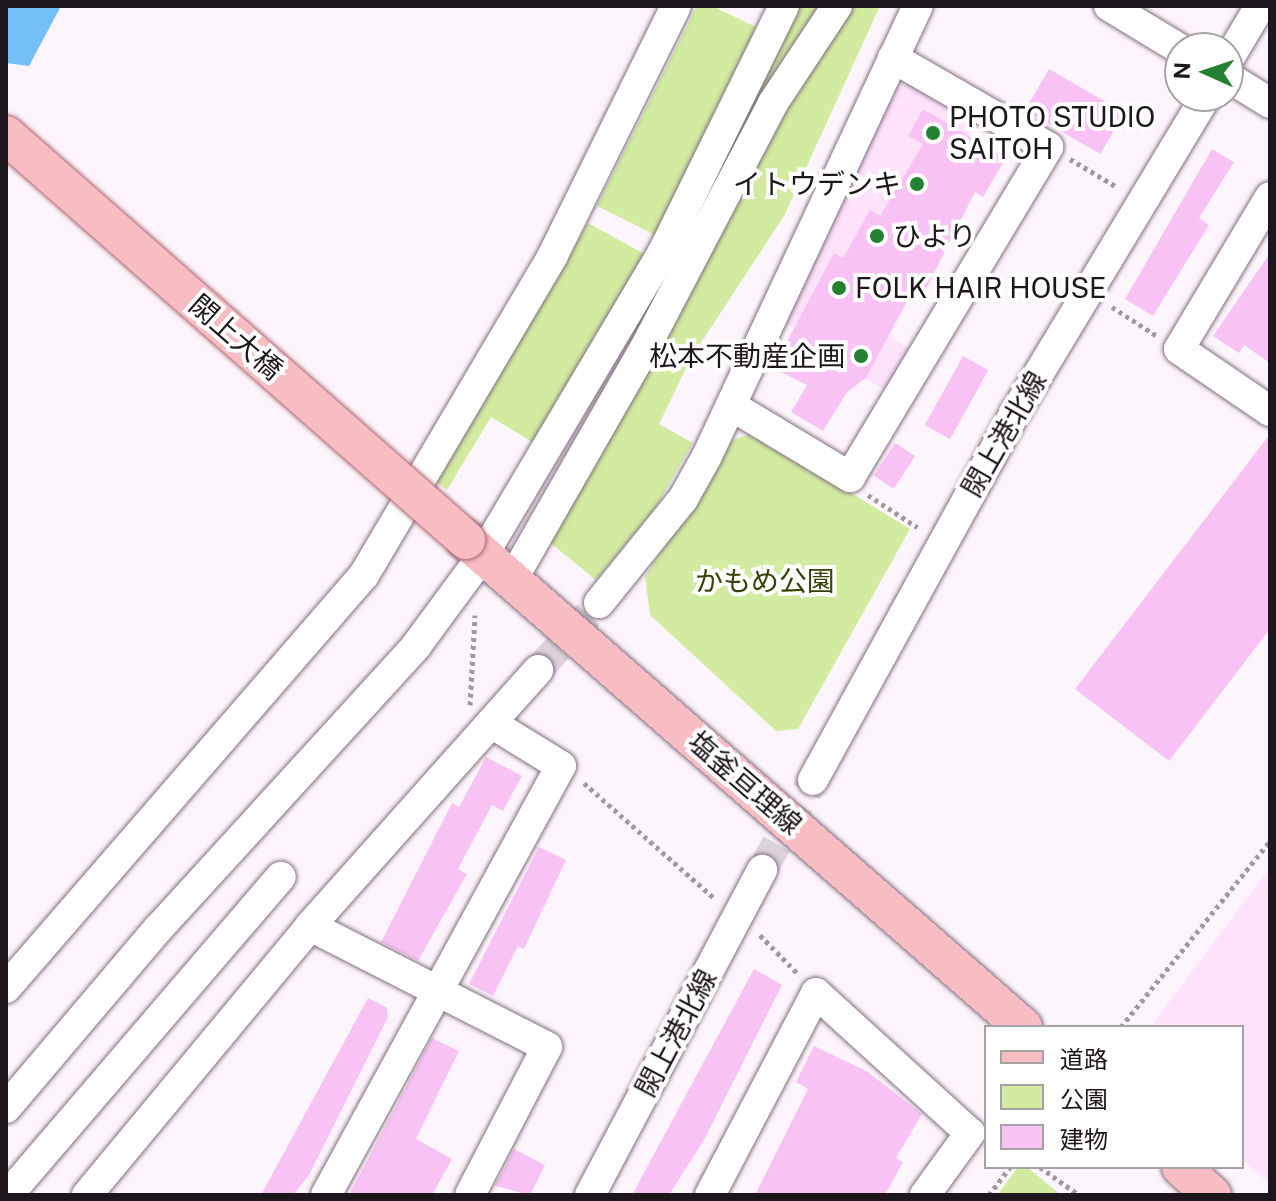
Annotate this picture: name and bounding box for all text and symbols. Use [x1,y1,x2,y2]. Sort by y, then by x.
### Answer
north arrow [1164,32,1244,112]
text: N [1169,62,1195,80]
place label: PHOTO STUDIO SAITOH [949,100,1155,166]
marker: PHOTO STUDIO SAITOH [924,124,942,142]
place label: イトウデンキ [733,167,901,201]
marker: イトウデンキ [908,175,926,193]
place label: ひより [893,219,977,253]
marker: ひより [868,227,886,245]
place label: FOLK HAIR HOUSE [855,271,1106,305]
marker: FOLK HAIR HOUSE [830,279,848,297]
street label: 閖上大橋 [183,288,289,386]
place label: 松本不動産企画 [649,339,845,373]
marker: 松本不動産企画 [852,347,870,365]
street label: 閖上港北線 [954,365,1054,503]
park label: かもめ公園 [695,564,835,598]
street label: 塩釜亘理線 [681,724,809,842]
street label: 閖上港北線 [628,963,724,1103]
legend [984,1025,1244,1169]
text: 道路 [1060,1045,1108,1073]
text: 公園 [1060,1085,1108,1113]
text: 建物 [1060,1125,1108,1153]

